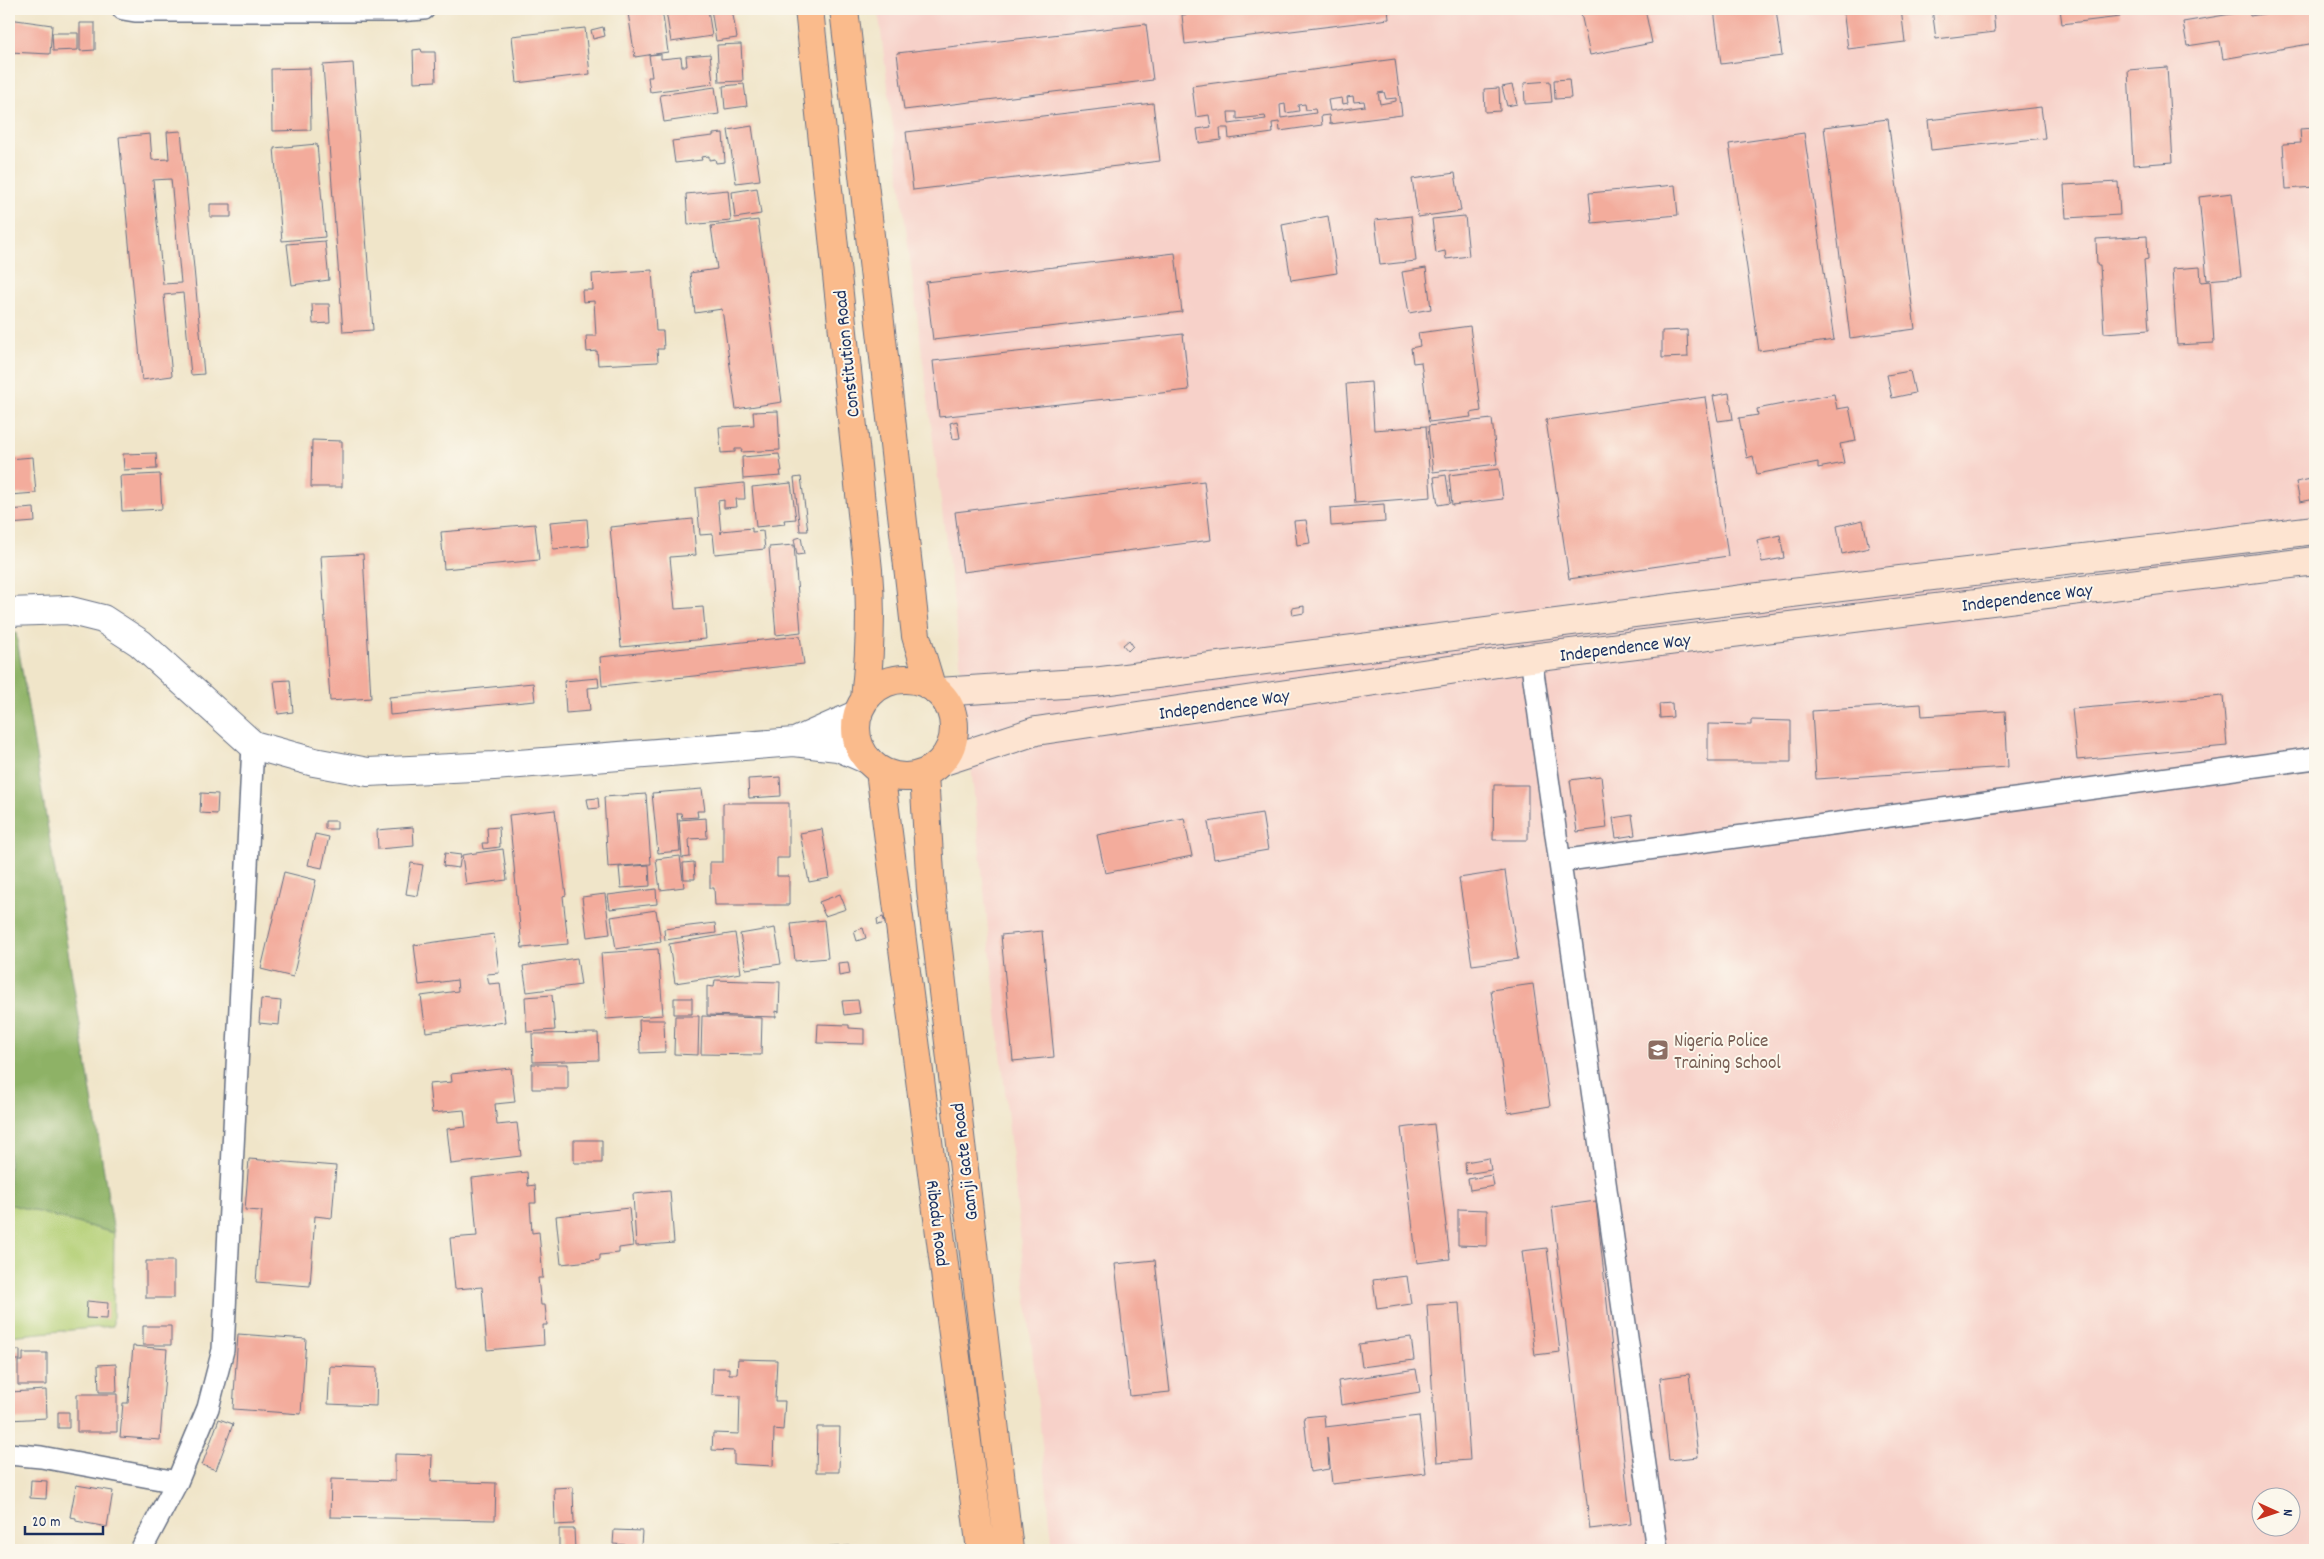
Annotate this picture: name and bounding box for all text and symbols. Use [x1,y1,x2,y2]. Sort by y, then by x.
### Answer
street label: Constitution Road [828,289,869,419]
street label: Independence Way [1960,578,2095,621]
street label: Independence Way [1558,628,1693,671]
street label: Independence Way [1157,684,1292,729]
place label: Nigeria Police Training School [1674,1029,1781,1078]
school or university icon: Nigeria Police Training School [1646,1038,1670,1062]
street label: Gamji Gate Road [946,1101,987,1222]
street label: Ribadu Road [917,1179,954,1268]
north arrow [2252,1486,2302,1536]
scale bar [25,1504,102,1536]
text: N [2277,1509,2297,1517]
text: 20 m [32,1512,60,1534]

